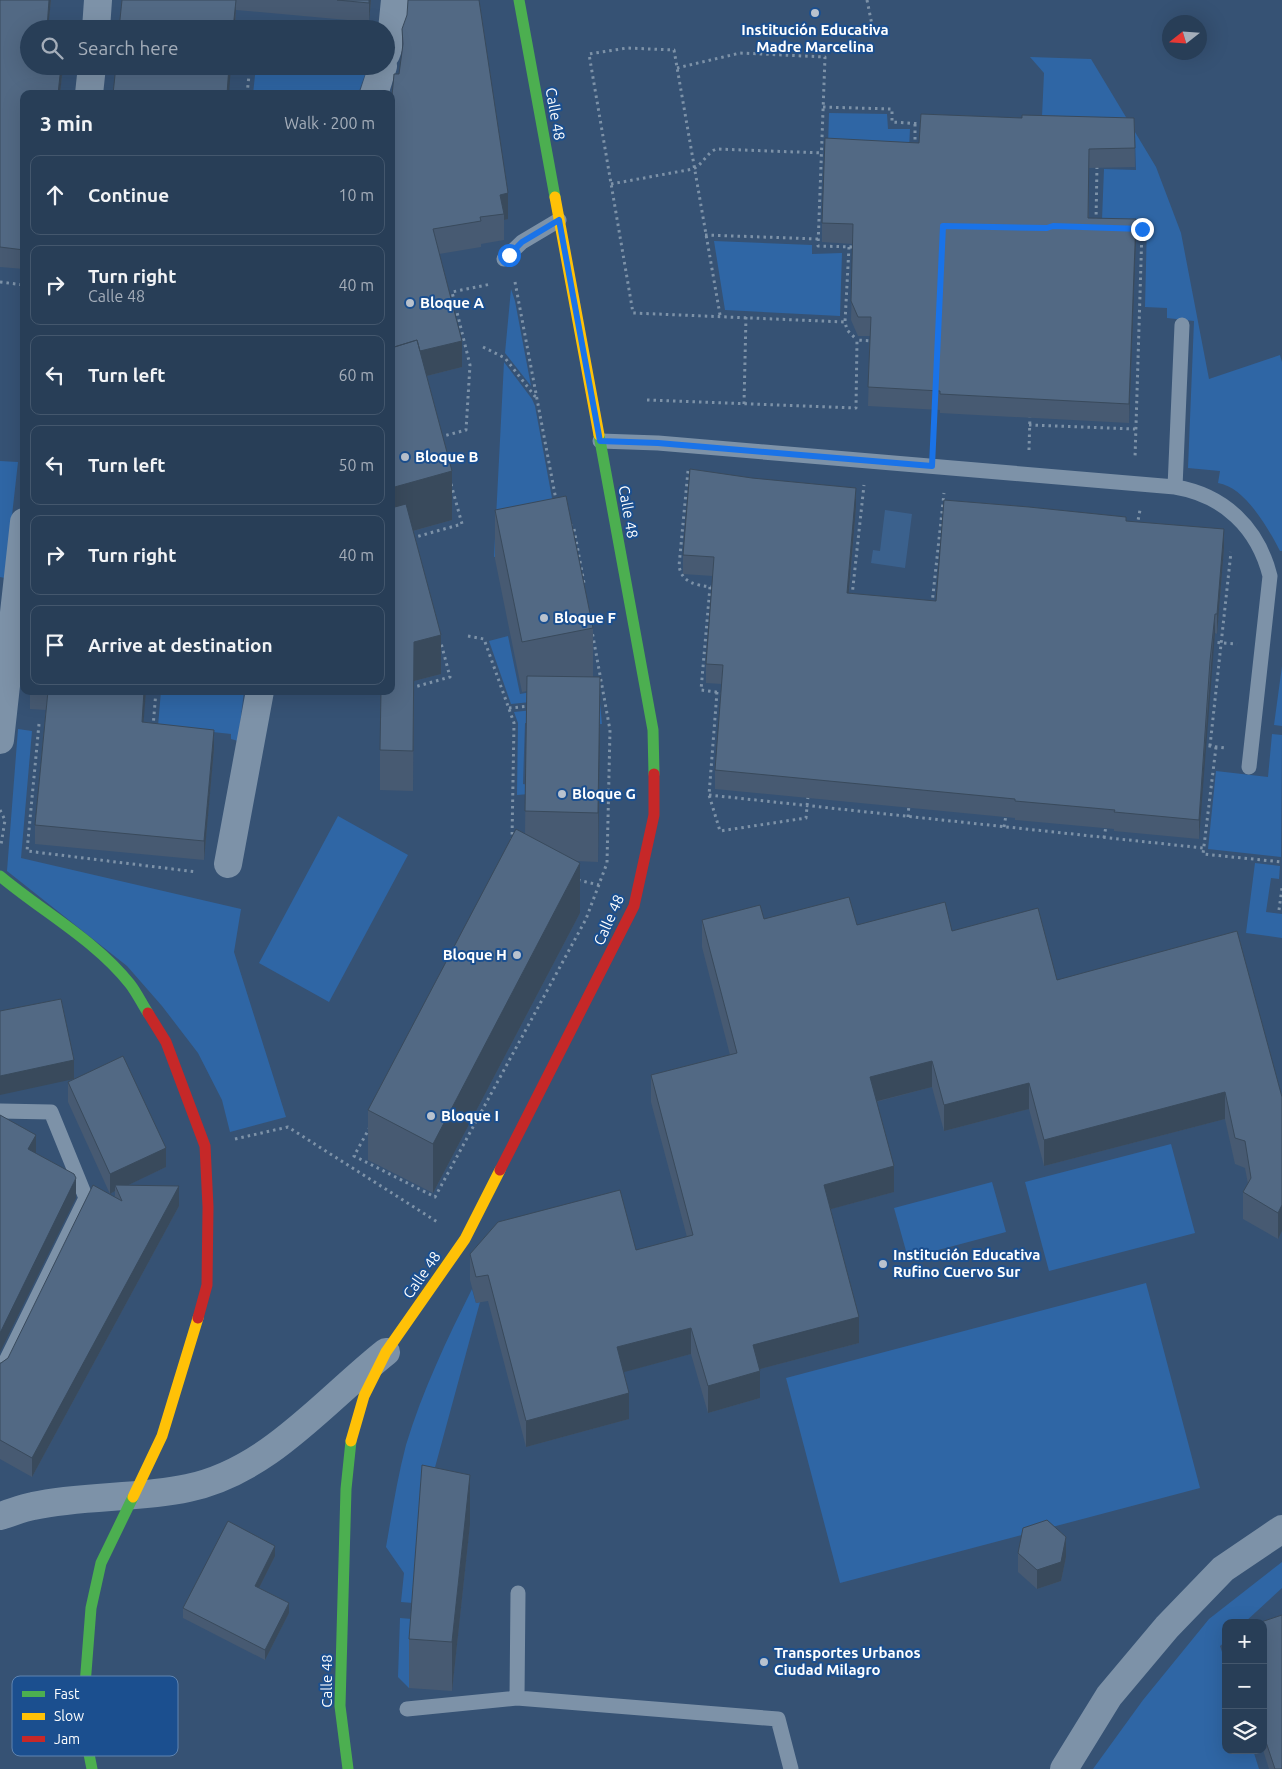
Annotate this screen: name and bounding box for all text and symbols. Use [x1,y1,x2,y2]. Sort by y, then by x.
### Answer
marker: Institución Educativa Madre Marcelina [809,7,821,19]
north arrow [1162,15,1207,60]
search box [20,20,395,75]
place label: Institución Educativa Madre Marcelina [741,21,889,55]
icon: search [38,34,66,62]
text: Search here [78,37,178,59]
street label: Calle 48 [542,86,569,142]
text: 3 min [40,111,93,135]
text: Walk · 200 m [284,114,375,132]
icon: ahead [41,181,69,209]
text: Continue [88,184,169,206]
text: 10 m [338,186,374,204]
route end [1131,218,1154,241]
route start [498,244,521,267]
text: Turn right [88,265,176,287]
icon: right [41,271,69,299]
text: 40 m [338,276,374,294]
text: Calle 48 [88,287,145,305]
place label: Bloque A [420,294,484,311]
marker: Bloque A [404,297,416,309]
icon: left [41,361,69,389]
text: Turn left [88,364,166,386]
text: 60 m [338,366,374,384]
place label: Bloque B [415,448,478,465]
icon: left [41,451,69,479]
marker: Bloque B [399,451,411,463]
text: Turn left [88,454,166,476]
text: 50 m [338,456,374,474]
street label: Calle 48 [615,484,642,540]
icon: right [41,541,69,569]
text: Turn right [88,544,176,566]
text: 40 m [338,546,374,564]
place label: Bloque F [554,609,616,626]
marker: Bloque F [538,612,550,624]
icon: arrive [41,631,69,659]
text: Arrive at destination [88,634,273,656]
place label: Bloque G [572,785,636,802]
marker: Bloque G [556,788,568,800]
street label: Calle 48 [590,892,627,948]
place label: Bloque H [443,946,507,963]
marker: Bloque H [511,949,523,961]
place label: Bloque I [441,1107,499,1124]
marker: Bloque I [425,1110,437,1122]
place label: Institución Educativa Rufino Cuervo Sur [893,1246,1040,1280]
street label: Calle 48 [399,1248,444,1301]
marker: Institución Educativa Rufino Cuervo Sur [877,1258,889,1270]
map controls [1222,1619,1267,1754]
button: + [1222,1619,1267,1664]
place label: Transportes Urbanos Ciudad Milagro [774,1644,921,1678]
street label: Calle 48 [318,1654,335,1708]
marker: Transportes Urbanos Ciudad Milagro [758,1656,770,1668]
button: − [1222,1664,1267,1709]
legend [12,1676,178,1756]
text: Fast [54,1686,80,1702]
text: Slow [54,1708,84,1724]
button: layers [1222,1709,1267,1754]
text: Jam [54,1731,80,1747]

